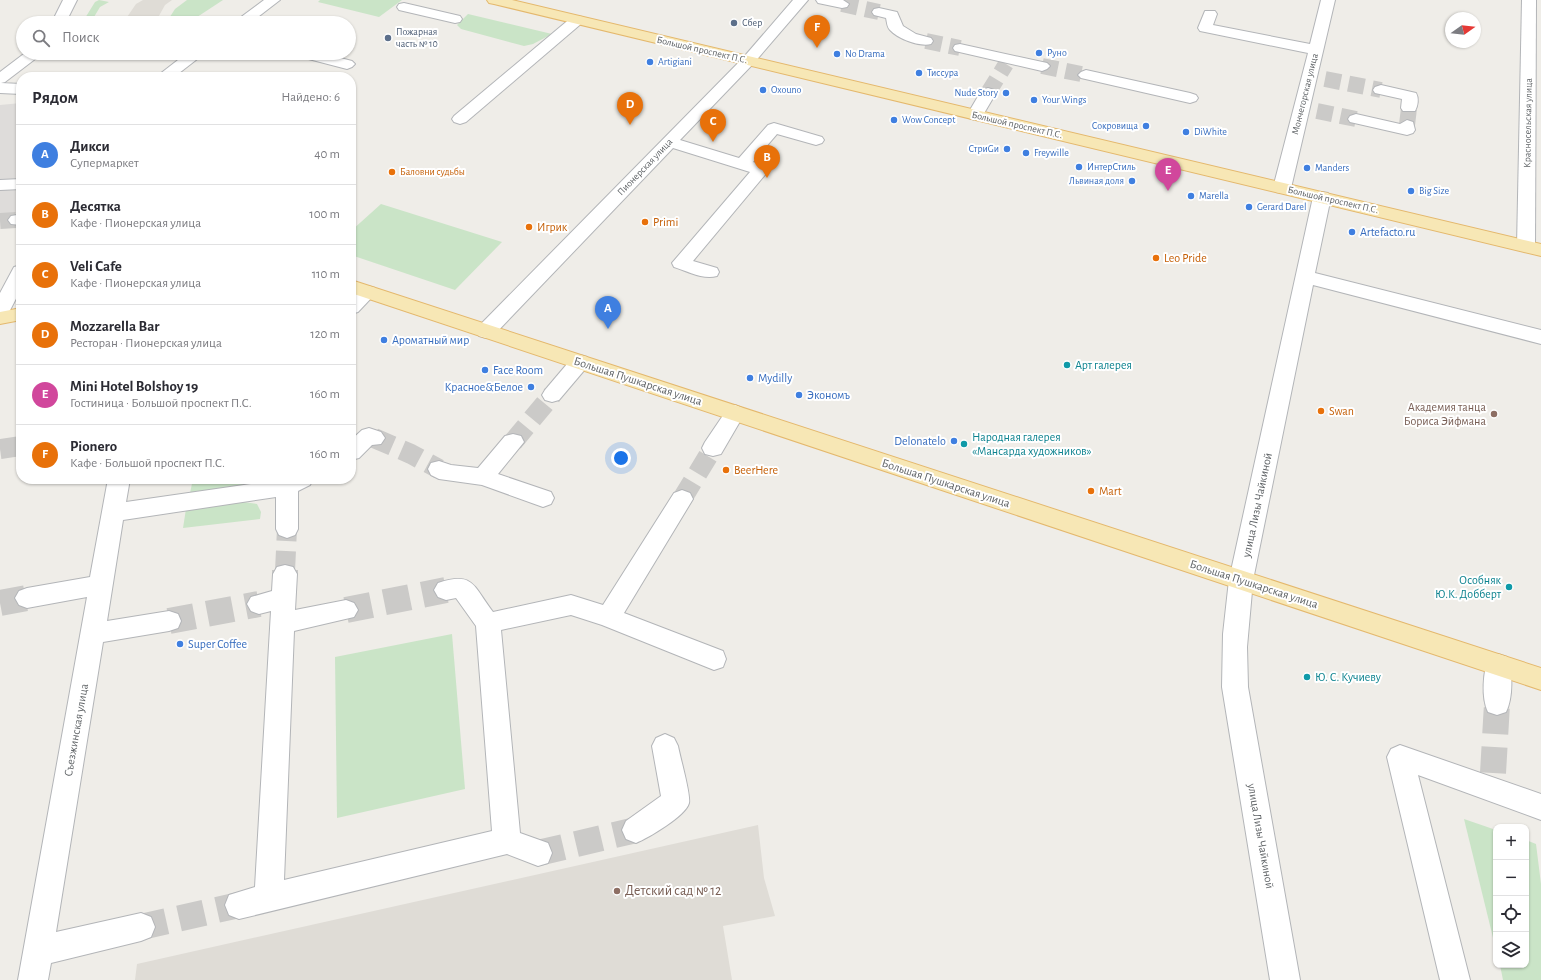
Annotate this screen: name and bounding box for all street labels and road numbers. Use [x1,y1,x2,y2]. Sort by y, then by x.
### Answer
street label: Большой проспект П.С. [656,35,748,65]
street label: Мончегорская улица [1290,52,1320,136]
street label: Красносельская улица [1522,78,1534,168]
street label: Большой проспект П.С. [971,110,1063,140]
street label: Пионерская улица [616,136,675,197]
street label: Большой проспект П.С. [1287,185,1379,215]
street label: Большая Пушкарская улица [572,355,704,409]
street label: улица Лизы Чайкиной [1240,452,1275,560]
street label: Большая Пушкарская улица [880,457,1012,511]
street label: Большая Пушкарская улица [1188,558,1320,612]
street label: Съезжинская улица [62,682,91,778]
street label: улица Лизы Чайкиной [1245,781,1276,890]

